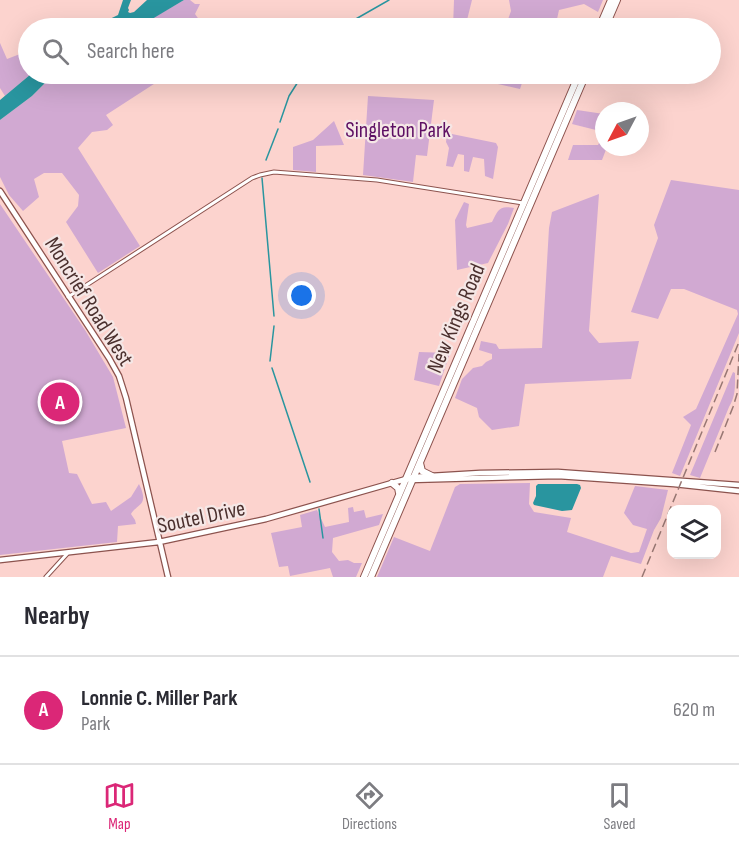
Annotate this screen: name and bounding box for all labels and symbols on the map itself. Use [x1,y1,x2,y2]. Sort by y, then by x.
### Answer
north arrow [595,102,649,156]
park label: Singleton Park [345,117,451,144]
street label: Moncrief Road West [38,232,139,371]
street label: New Kings Road [421,260,492,377]
your location [287,281,316,310]
pin: A [40,380,80,424]
street label: Soutel Drive [155,495,248,540]

